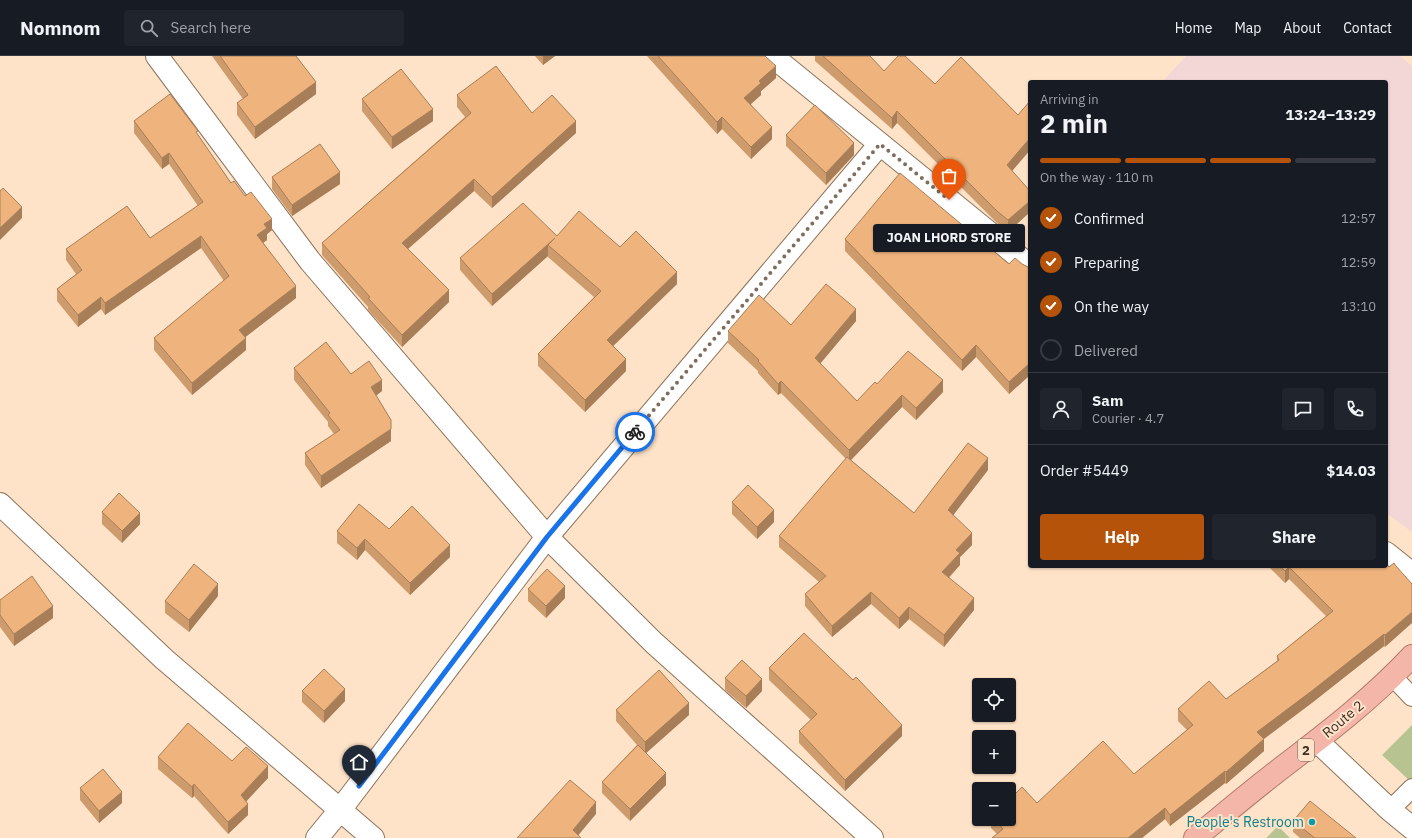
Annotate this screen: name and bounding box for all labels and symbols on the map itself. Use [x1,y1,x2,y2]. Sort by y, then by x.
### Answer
pin [932,159,966,200]
callout: JOAN LHORD STORE [873,224,1025,252]
courier [615,412,655,452]
street label: Route 2 [1319,696,1367,742]
road number: 2 [1298,739,1314,761]
pin [342,745,376,786]
place label: People's Restroom [1186,813,1304,831]
marker: People's Restroom [1307,817,1317,827]

